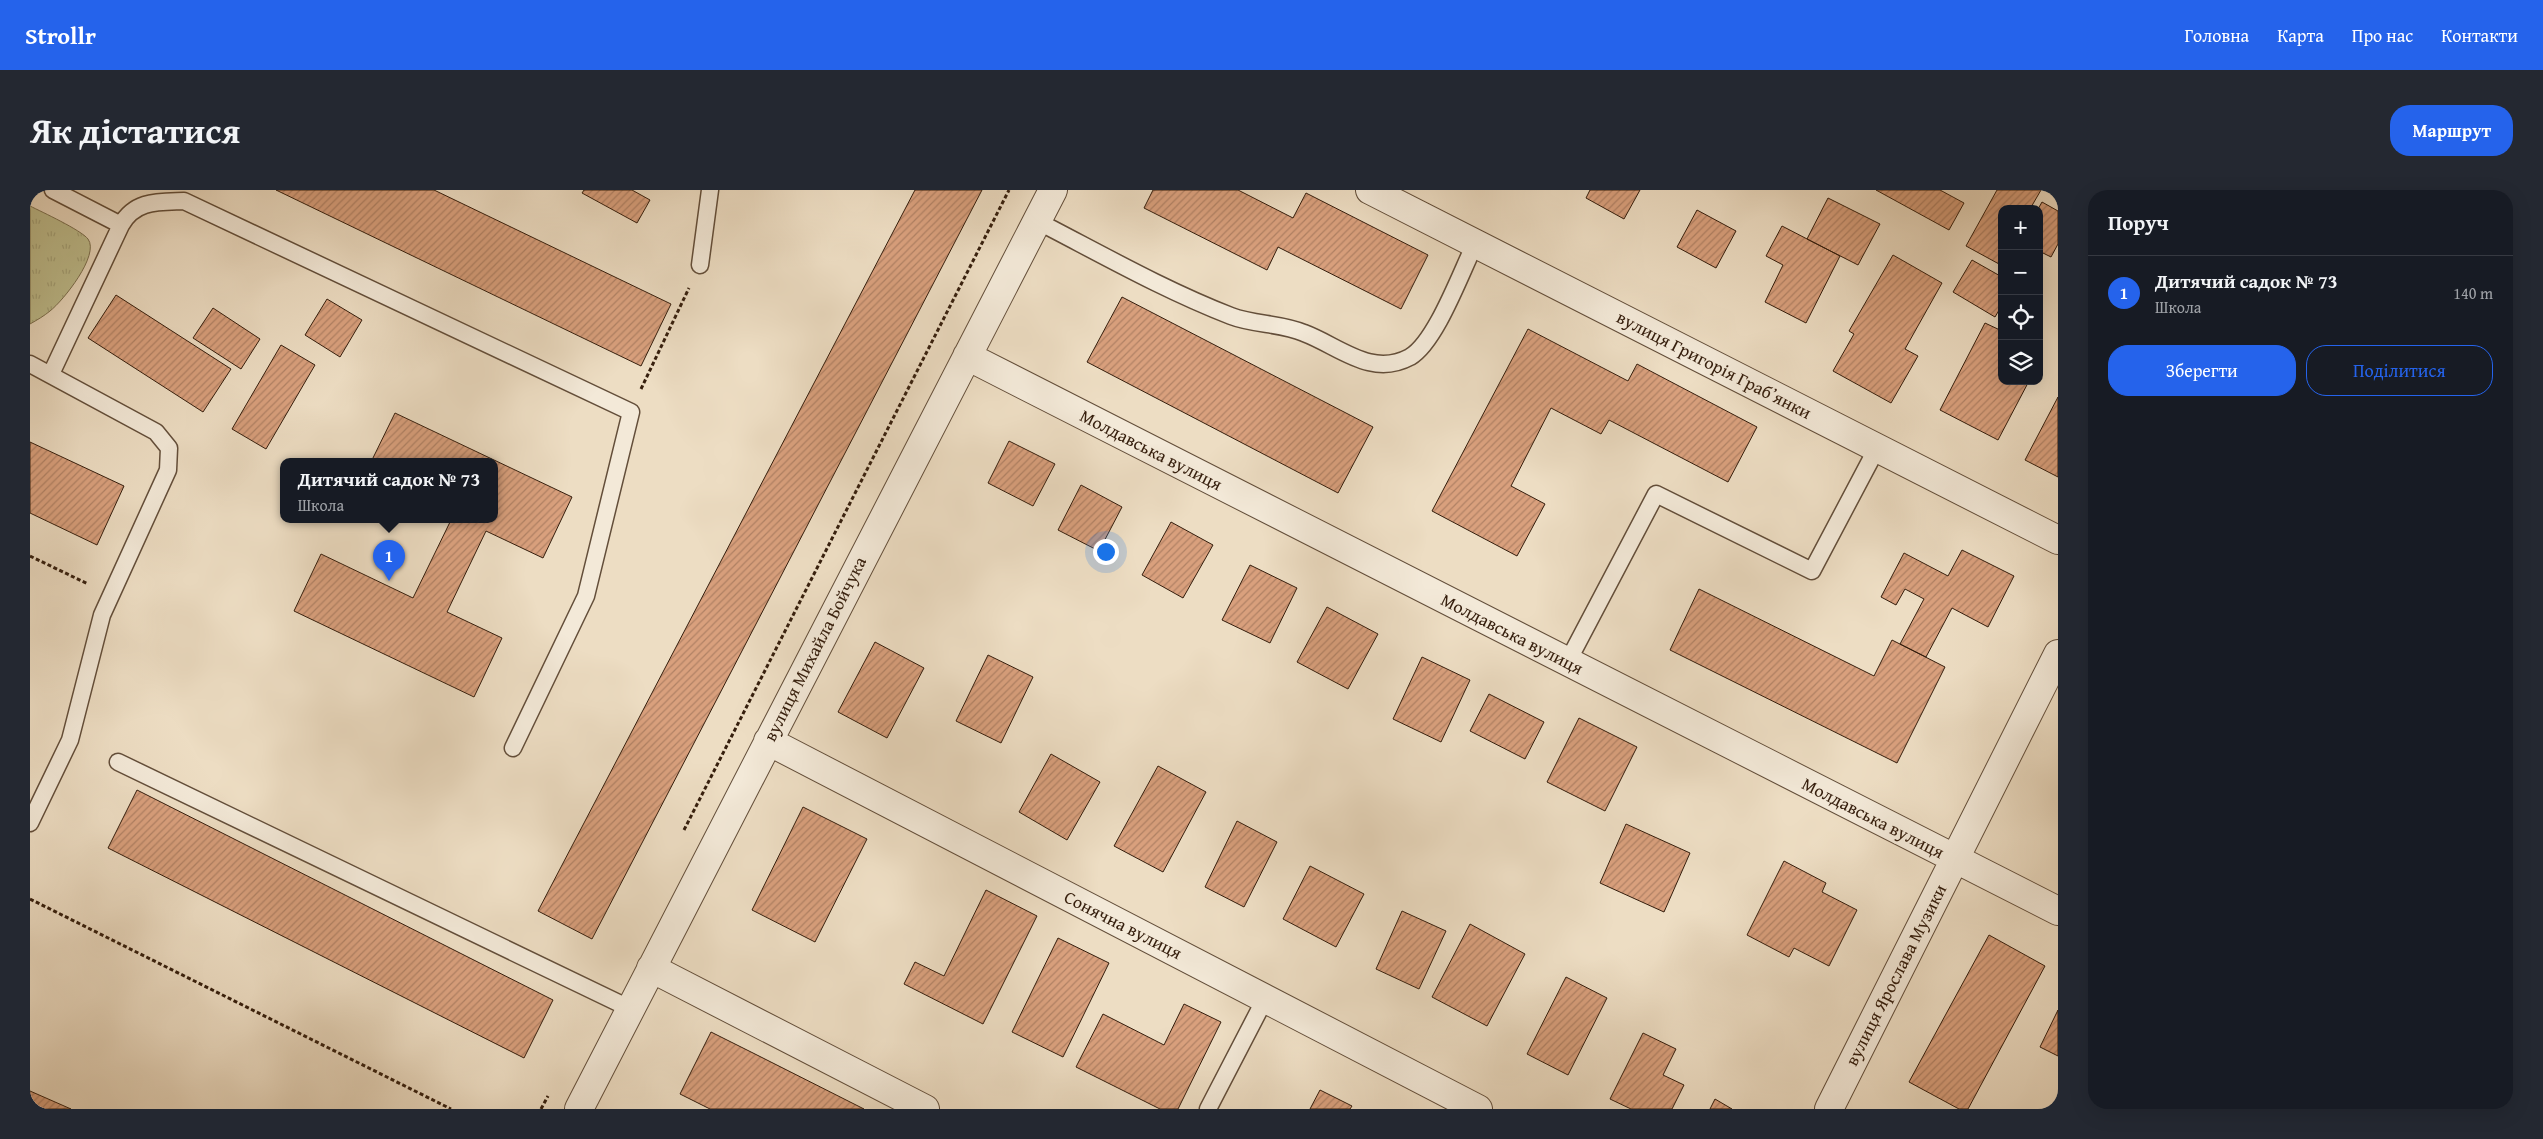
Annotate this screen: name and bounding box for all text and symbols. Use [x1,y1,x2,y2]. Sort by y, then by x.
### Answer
text: Strollr [25,18,96,53]
text: Головна [2184,22,2249,49]
text: Карта [2277,22,2324,49]
text: Про нас [2352,22,2413,49]
text: Контакти [2441,22,2518,49]
text: Як дістатися [30,105,240,156]
button: Маршрут [2390,105,2513,156]
map controls [1998,205,2043,385]
button: + [1998,205,2043,250]
text: Поруч [2108,207,2169,238]
button: − [1998,250,2043,295]
text: Дитячий садок № 73 [2155,267,2338,295]
text: 1 [2120,281,2128,305]
text: 140 m [2453,281,2493,305]
button: locate [1998,295,2043,340]
text: Школа [2155,295,2201,319]
street label: вулиця Григорія Грабʼянки [1612,304,1817,426]
button: layers [1998,340,2043,385]
button: Зберегти [2108,345,2296,396]
button: Поділитися [2306,345,2493,396]
street label: Молдавська вулиця [1075,402,1227,497]
popup [280,458,498,523]
text: Дитячий садок № 73 [298,465,480,493]
text: Школа [298,493,344,517]
your location [1093,539,1119,565]
pin: 1 [373,540,405,581]
street label: вулиця Михайла Бойчука [756,551,873,746]
street label: Молдавська вулиця [1436,586,1588,681]
street label: Молдавська вулиця [1797,770,1949,865]
street label: вулиця Ярослава Музики [1838,879,1953,1070]
street label: Сонячна вулиця [1060,883,1187,966]

